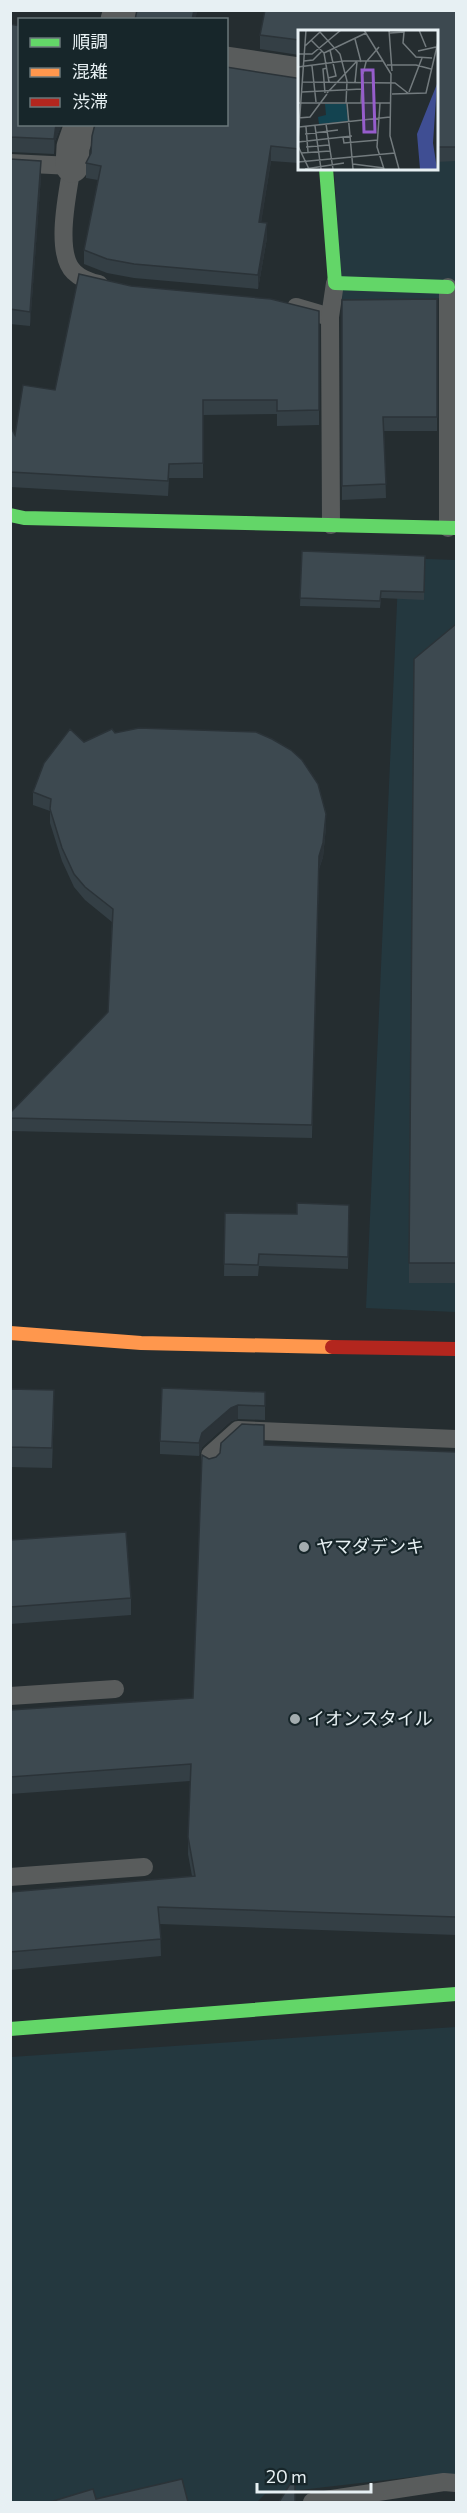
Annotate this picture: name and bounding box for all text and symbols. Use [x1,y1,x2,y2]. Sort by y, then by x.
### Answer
legend [18,18,228,126]
text: 順調 [72,30,108,52]
inset map [298,30,437,170]
text: 混雑 [72,60,108,82]
text: 渋滞 [72,90,108,112]
place label: ヤマダデンキ [316,1535,424,1557]
marker: ヤマダデンキ [297,1540,311,1554]
place label: イオンスタイル [307,1707,433,1729]
marker: イオンスタイル [288,1712,302,1726]
scale bar [257,2456,371,2494]
text: 20 m [266,2465,307,2487]

